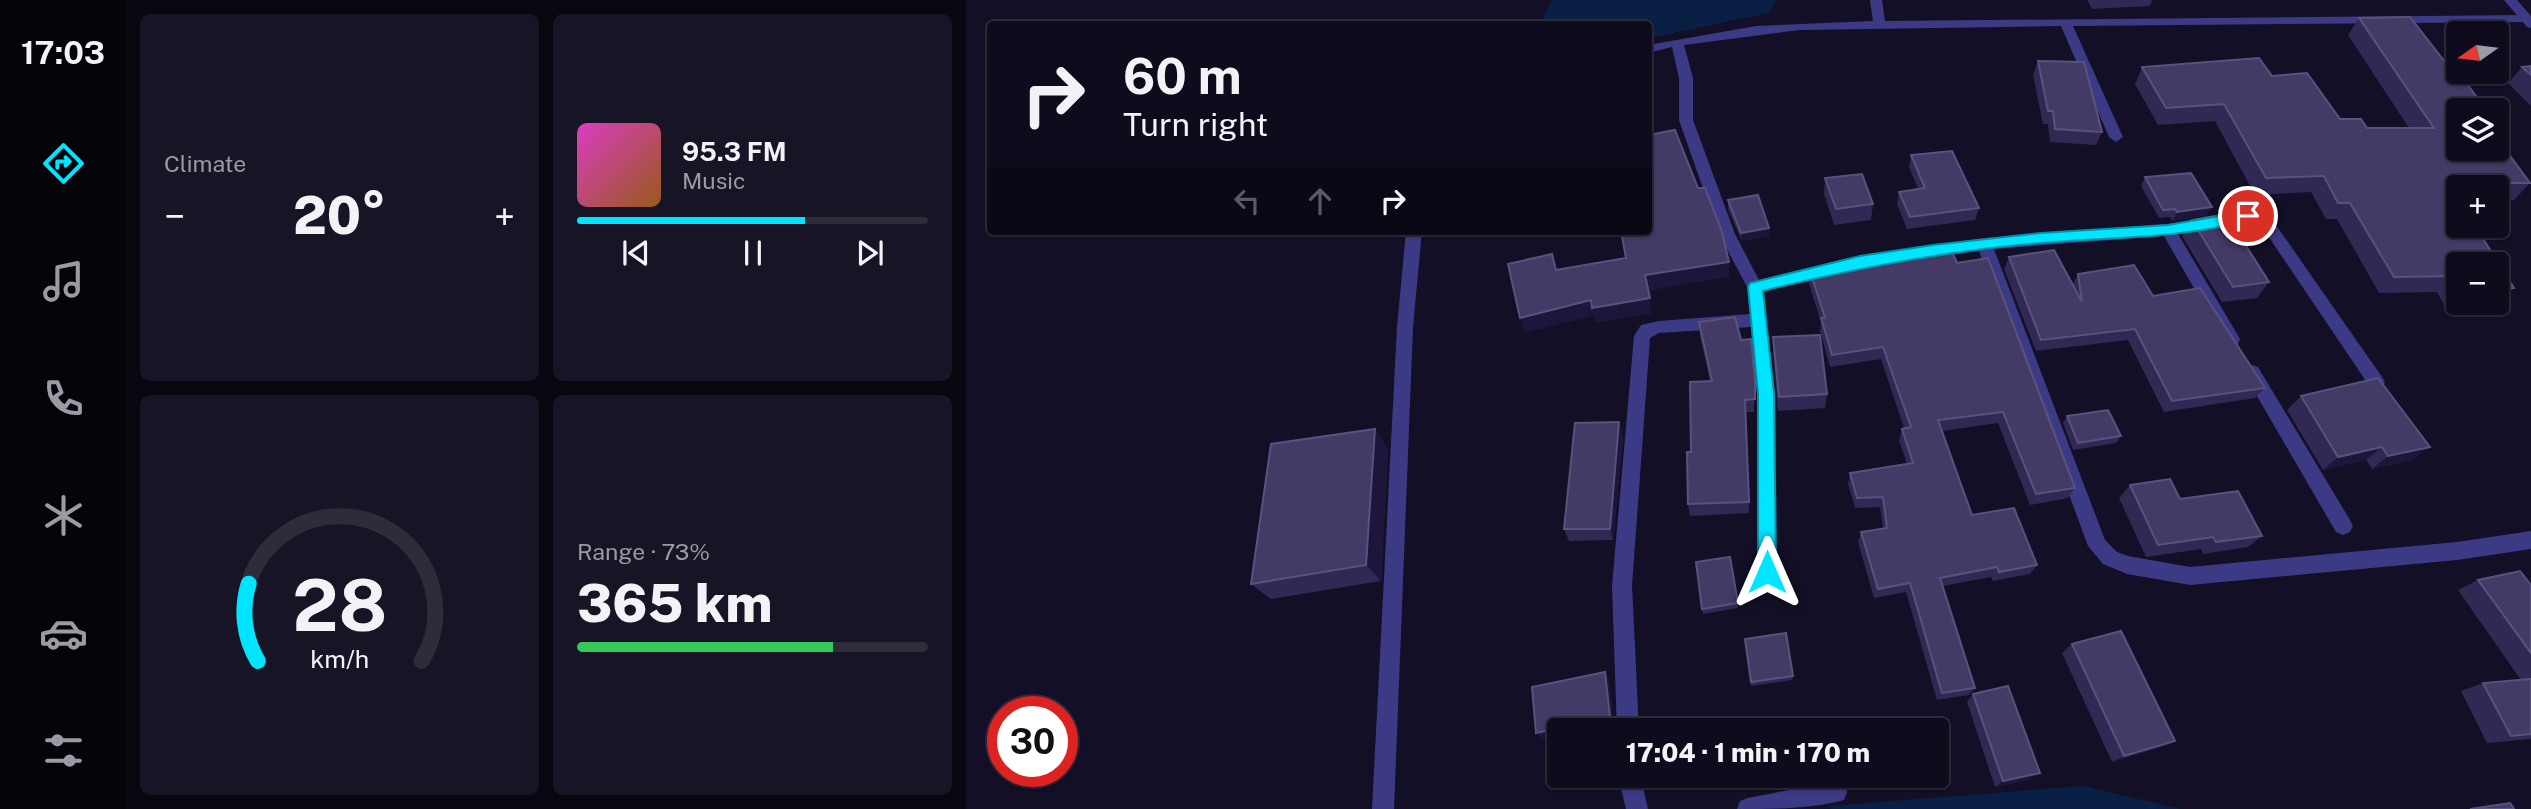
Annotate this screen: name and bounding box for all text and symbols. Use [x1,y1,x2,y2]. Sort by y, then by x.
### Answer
north arrow [2446,21,2510,84]
map controls [2446,21,2509,315]
text: 17:03 [21,34,105,71]
text: 60 m [1123,47,1242,105]
icon: right [1008,49,1099,140]
button: layers [2446,98,2509,161]
text: Turn right [1123,106,1268,143]
text: 95.3 FM [682,136,787,167]
icon: directions [39,139,88,188]
text: Climate [164,150,246,177]
text: Music [682,167,746,194]
button: + [2446,175,2509,238]
icon: left [1228,182,1266,220]
icon: ahead [1301,182,1339,220]
icon: right [1374,182,1412,220]
text: 20° [293,185,386,246]
pin [2218,186,2278,246]
text: − [164,194,185,239]
text: + [494,194,515,239]
icon: arrive [2229,197,2267,235]
icon: previous [617,234,655,272]
icon: pause [734,234,772,272]
icon: next [851,234,889,272]
button: − [2446,252,2509,315]
icon: music [39,257,88,306]
icon: phone [39,374,88,423]
icon: climate [39,491,88,540]
position arrow [1730,535,1804,609]
text: Range · 73% [577,538,710,565]
text: 28 [292,562,387,647]
text: 365 km [577,573,773,634]
icon: car [39,609,88,658]
text: km/h [310,644,369,674]
speed limit sign: 30 [987,696,1078,787]
icon: filters [39,726,88,775]
text: 17:04 · 1 min · 170 m [1626,737,1870,768]

